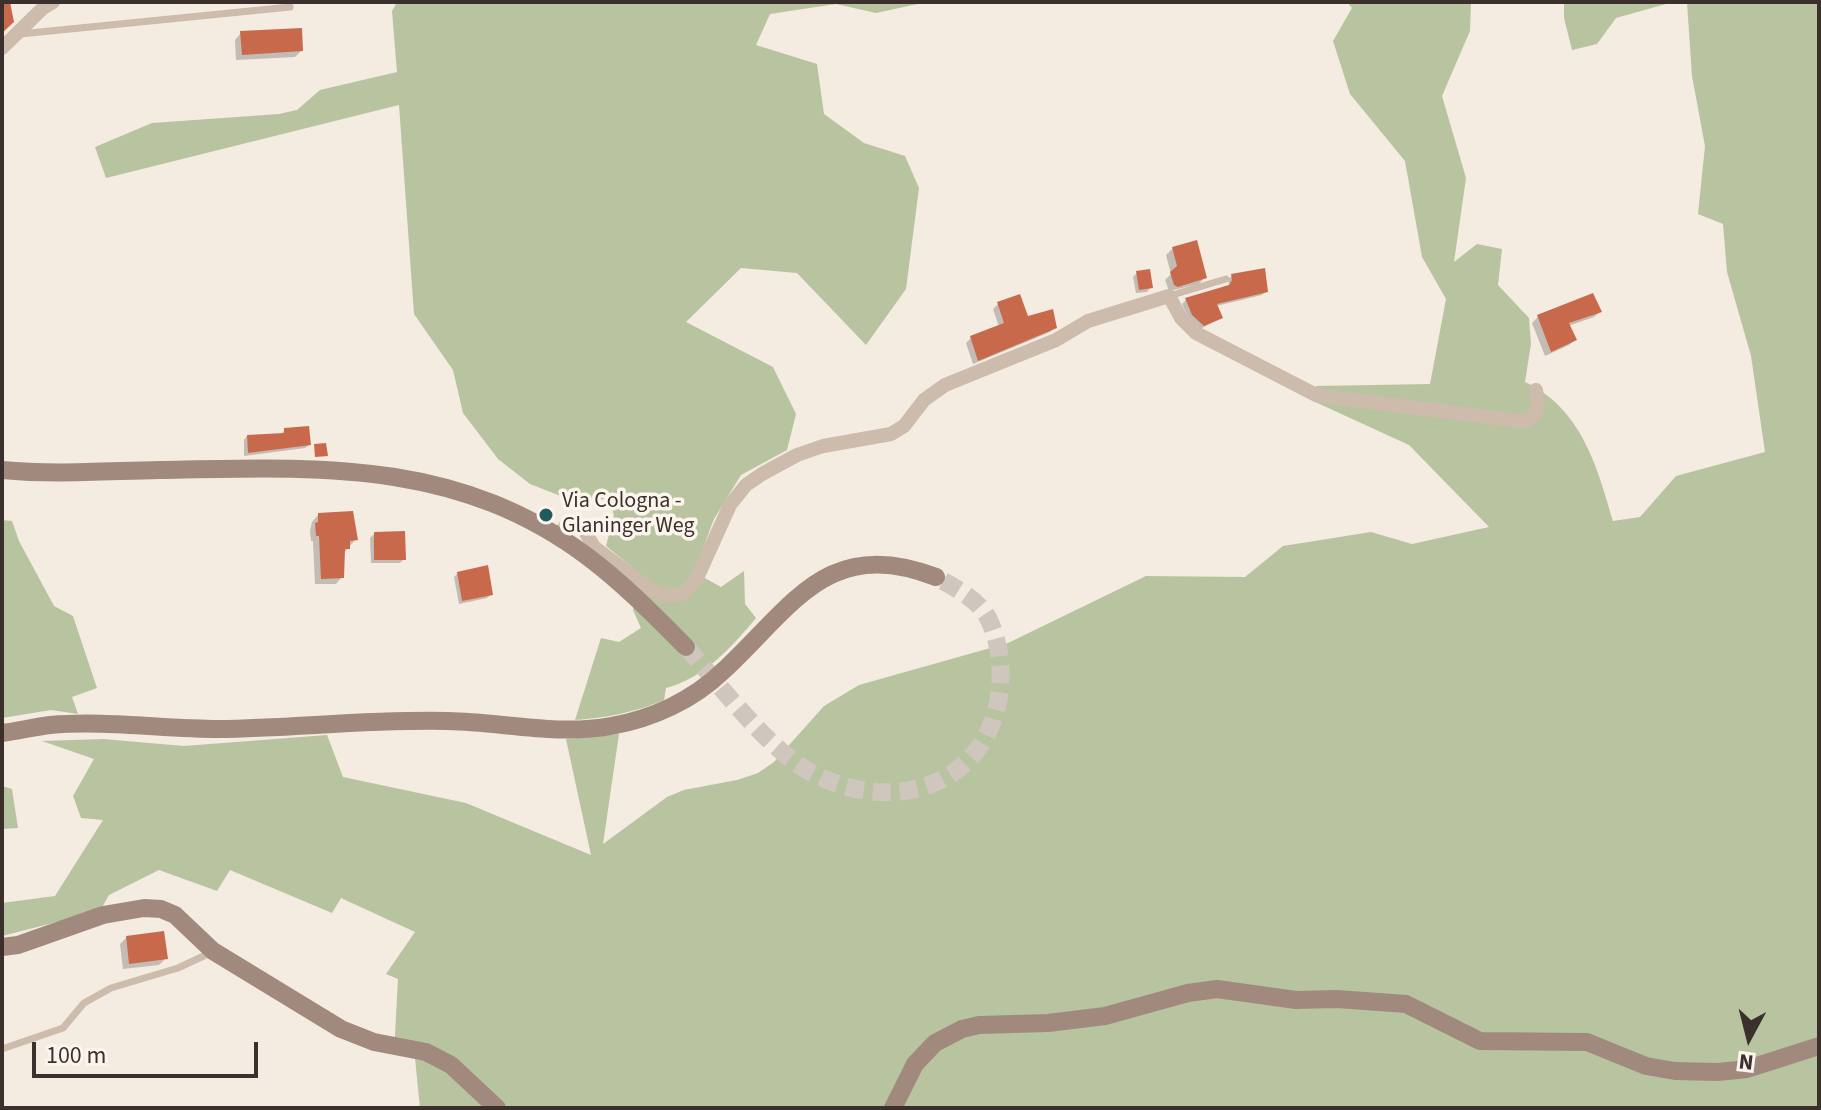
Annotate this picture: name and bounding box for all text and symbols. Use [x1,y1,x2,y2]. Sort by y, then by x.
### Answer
place label: Via Cologna - Glaninger Weg [562,489,695,540]
marker: Via Cologna - Glaninger Weg [537,506,555,524]
north arrow [1709,998,1789,1078]
scale bar [36,1026,262,1076]
text: 100 m [46,1038,106,1073]
text: N [1737,1045,1755,1079]

